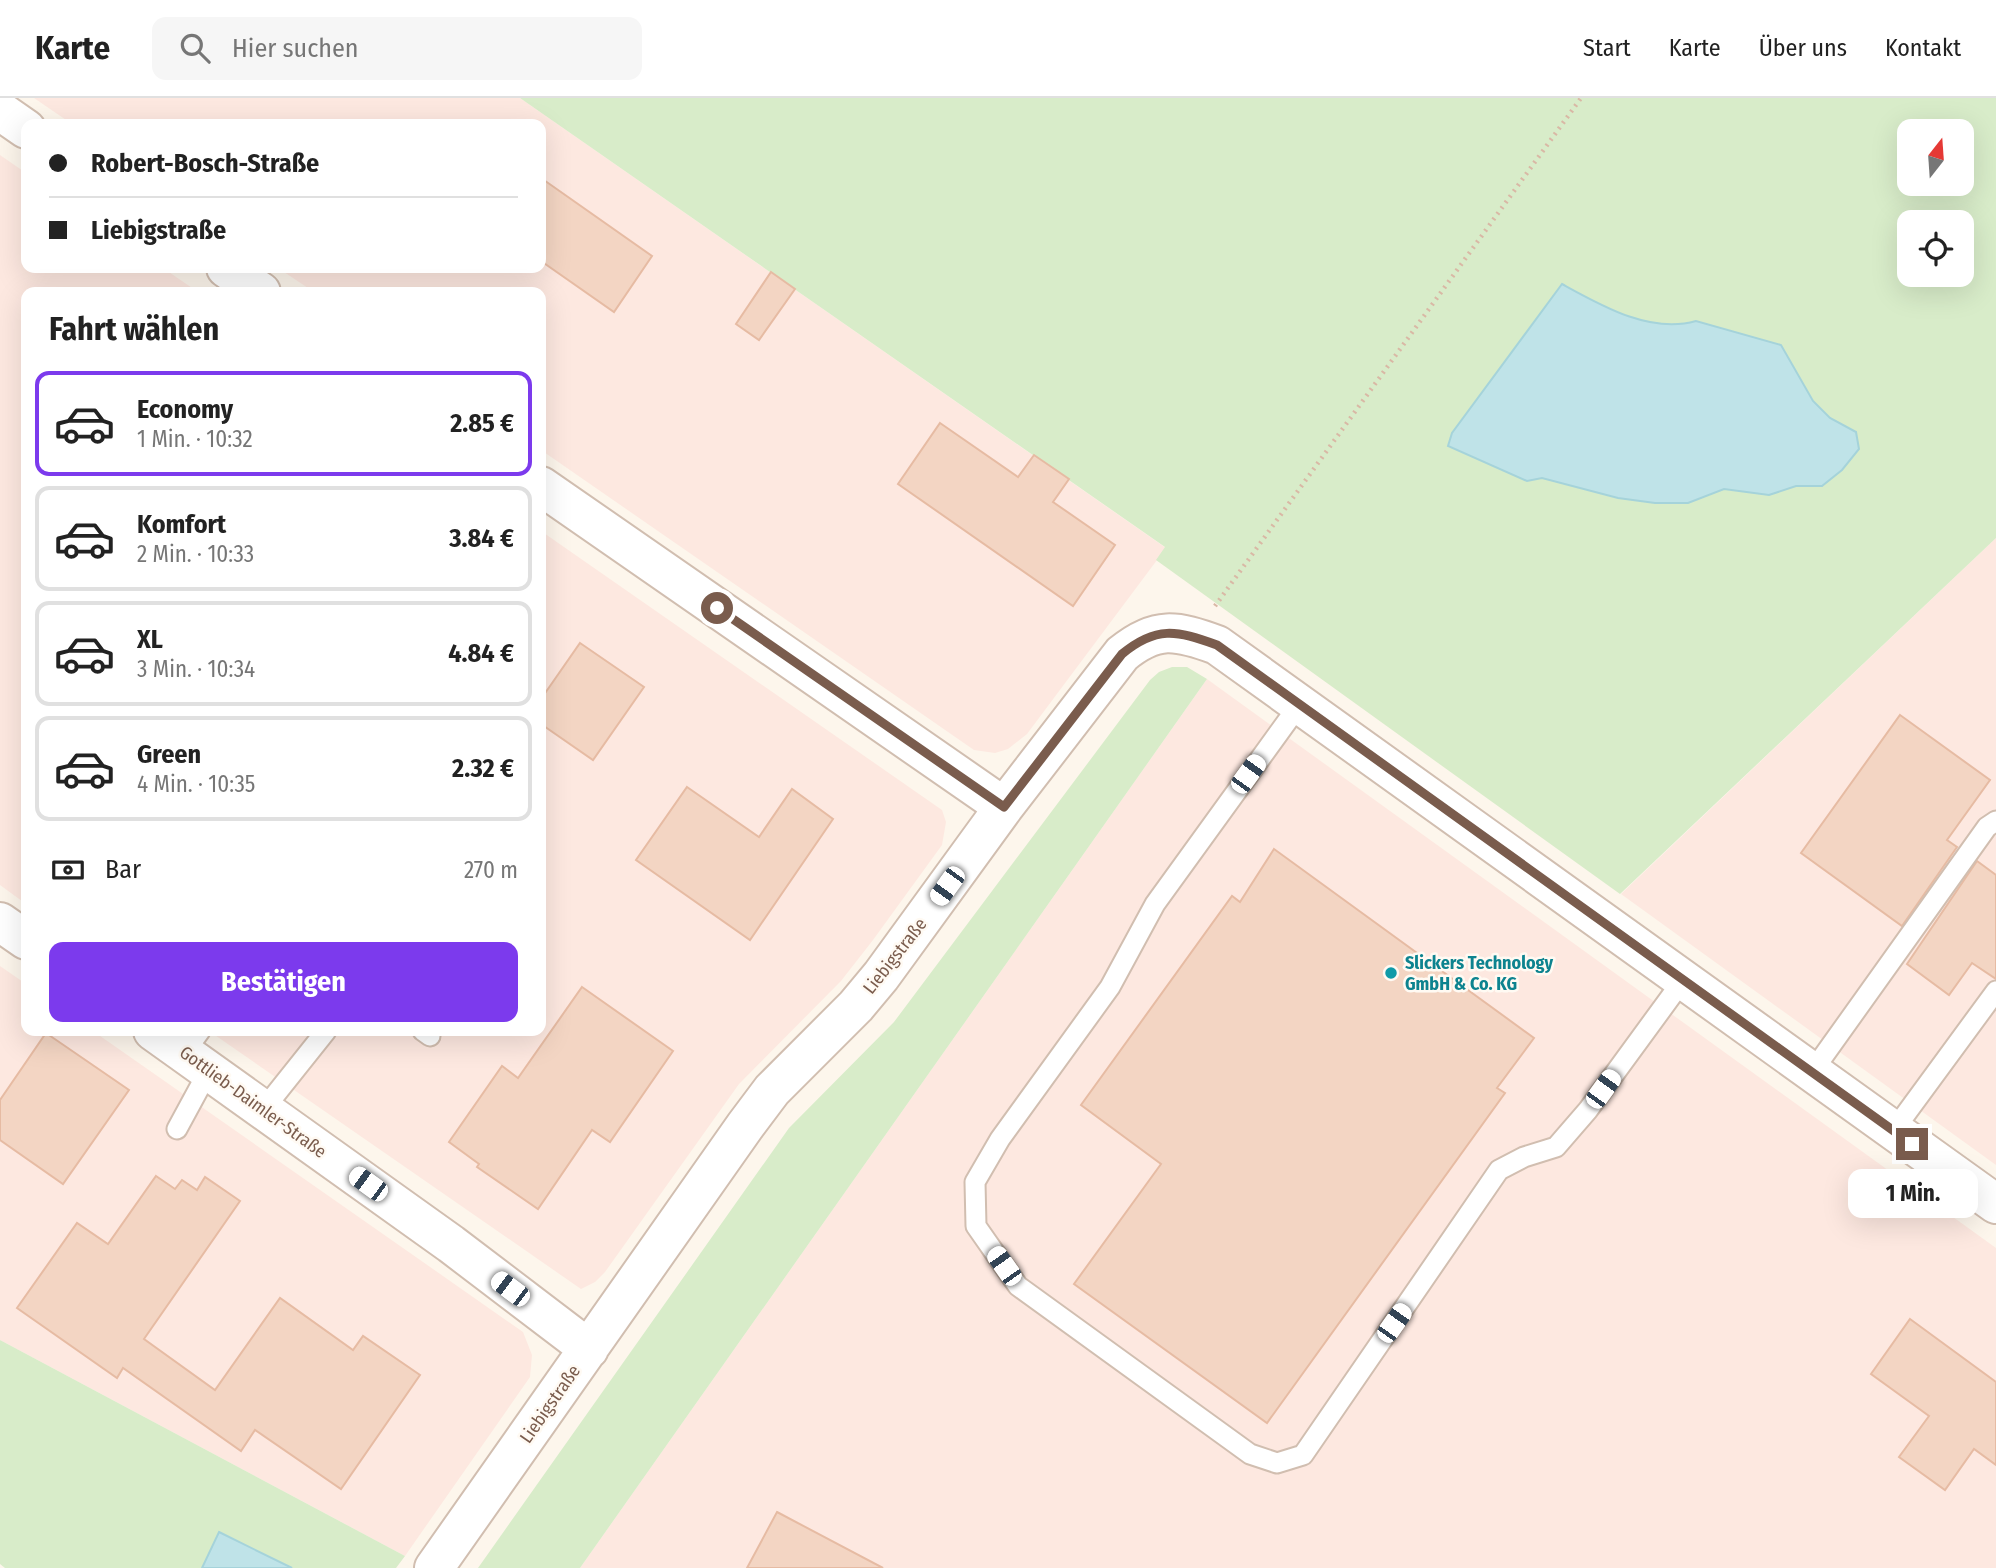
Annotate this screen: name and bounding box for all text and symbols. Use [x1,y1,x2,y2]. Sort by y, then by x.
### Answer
search box [152,17,642,80]
text: Karte [35,28,110,68]
icon: search [176,29,214,67]
text: Hier suchen [232,33,359,64]
text: Start [1583,34,1631,62]
text: Karte [1669,34,1721,62]
text: Über uns [1759,34,1847,62]
text: Kontakt [1885,34,1961,62]
north arrow [1897,119,1974,196]
map controls [1897,119,1974,287]
text: Robert-Bosch-Straße [91,148,319,179]
button: locate [1897,210,1974,287]
text: Liebigstraße [91,215,226,246]
text: Fahrt wählen [49,310,219,348]
icon: car [53,392,116,455]
text: Economy [137,394,233,425]
text: 2.85 € [450,408,514,439]
text: 1 Min. · 10:32 [137,425,253,453]
icon: car [53,507,116,570]
text: Komfort [137,509,226,540]
text: 3.84 € [449,523,514,554]
text: 2 Min. · 10:33 [137,540,254,568]
route start [701,592,733,624]
icon: car [53,622,116,685]
text: XL [137,624,163,655]
text: 4.84 € [448,638,514,669]
text: 3 Min. · 10:34 [137,655,255,683]
icon: car [53,737,116,800]
text: Green [137,739,201,770]
car [1228,751,1269,797]
text: 2.32 € [452,753,514,784]
text: 4 Min. · 10:35 [137,770,255,798]
icon: cash [49,851,87,889]
text: Bar [105,854,141,885]
text: 270 m [464,856,518,884]
car [927,863,968,909]
street label: Liebigstraße [858,913,932,998]
button: Bestätigen [49,942,518,1022]
place label: Slickers Technology GmbH & Co. KG [1405,952,1554,995]
marker: Slickers Technology GmbH & Co. KG [1383,965,1399,981]
street label: Gottlieb-Daimler-Straße [175,1041,331,1163]
car [1583,1066,1624,1112]
route end [1896,1128,1928,1160]
car [345,1163,392,1205]
callout: 1 Min. [1847,1168,1977,1218]
text: 1 Min. [1886,1179,1940,1207]
car [984,1243,1025,1289]
car [487,1268,534,1310]
car [1374,1300,1415,1346]
street label: Liebigstraße [515,1361,585,1447]

